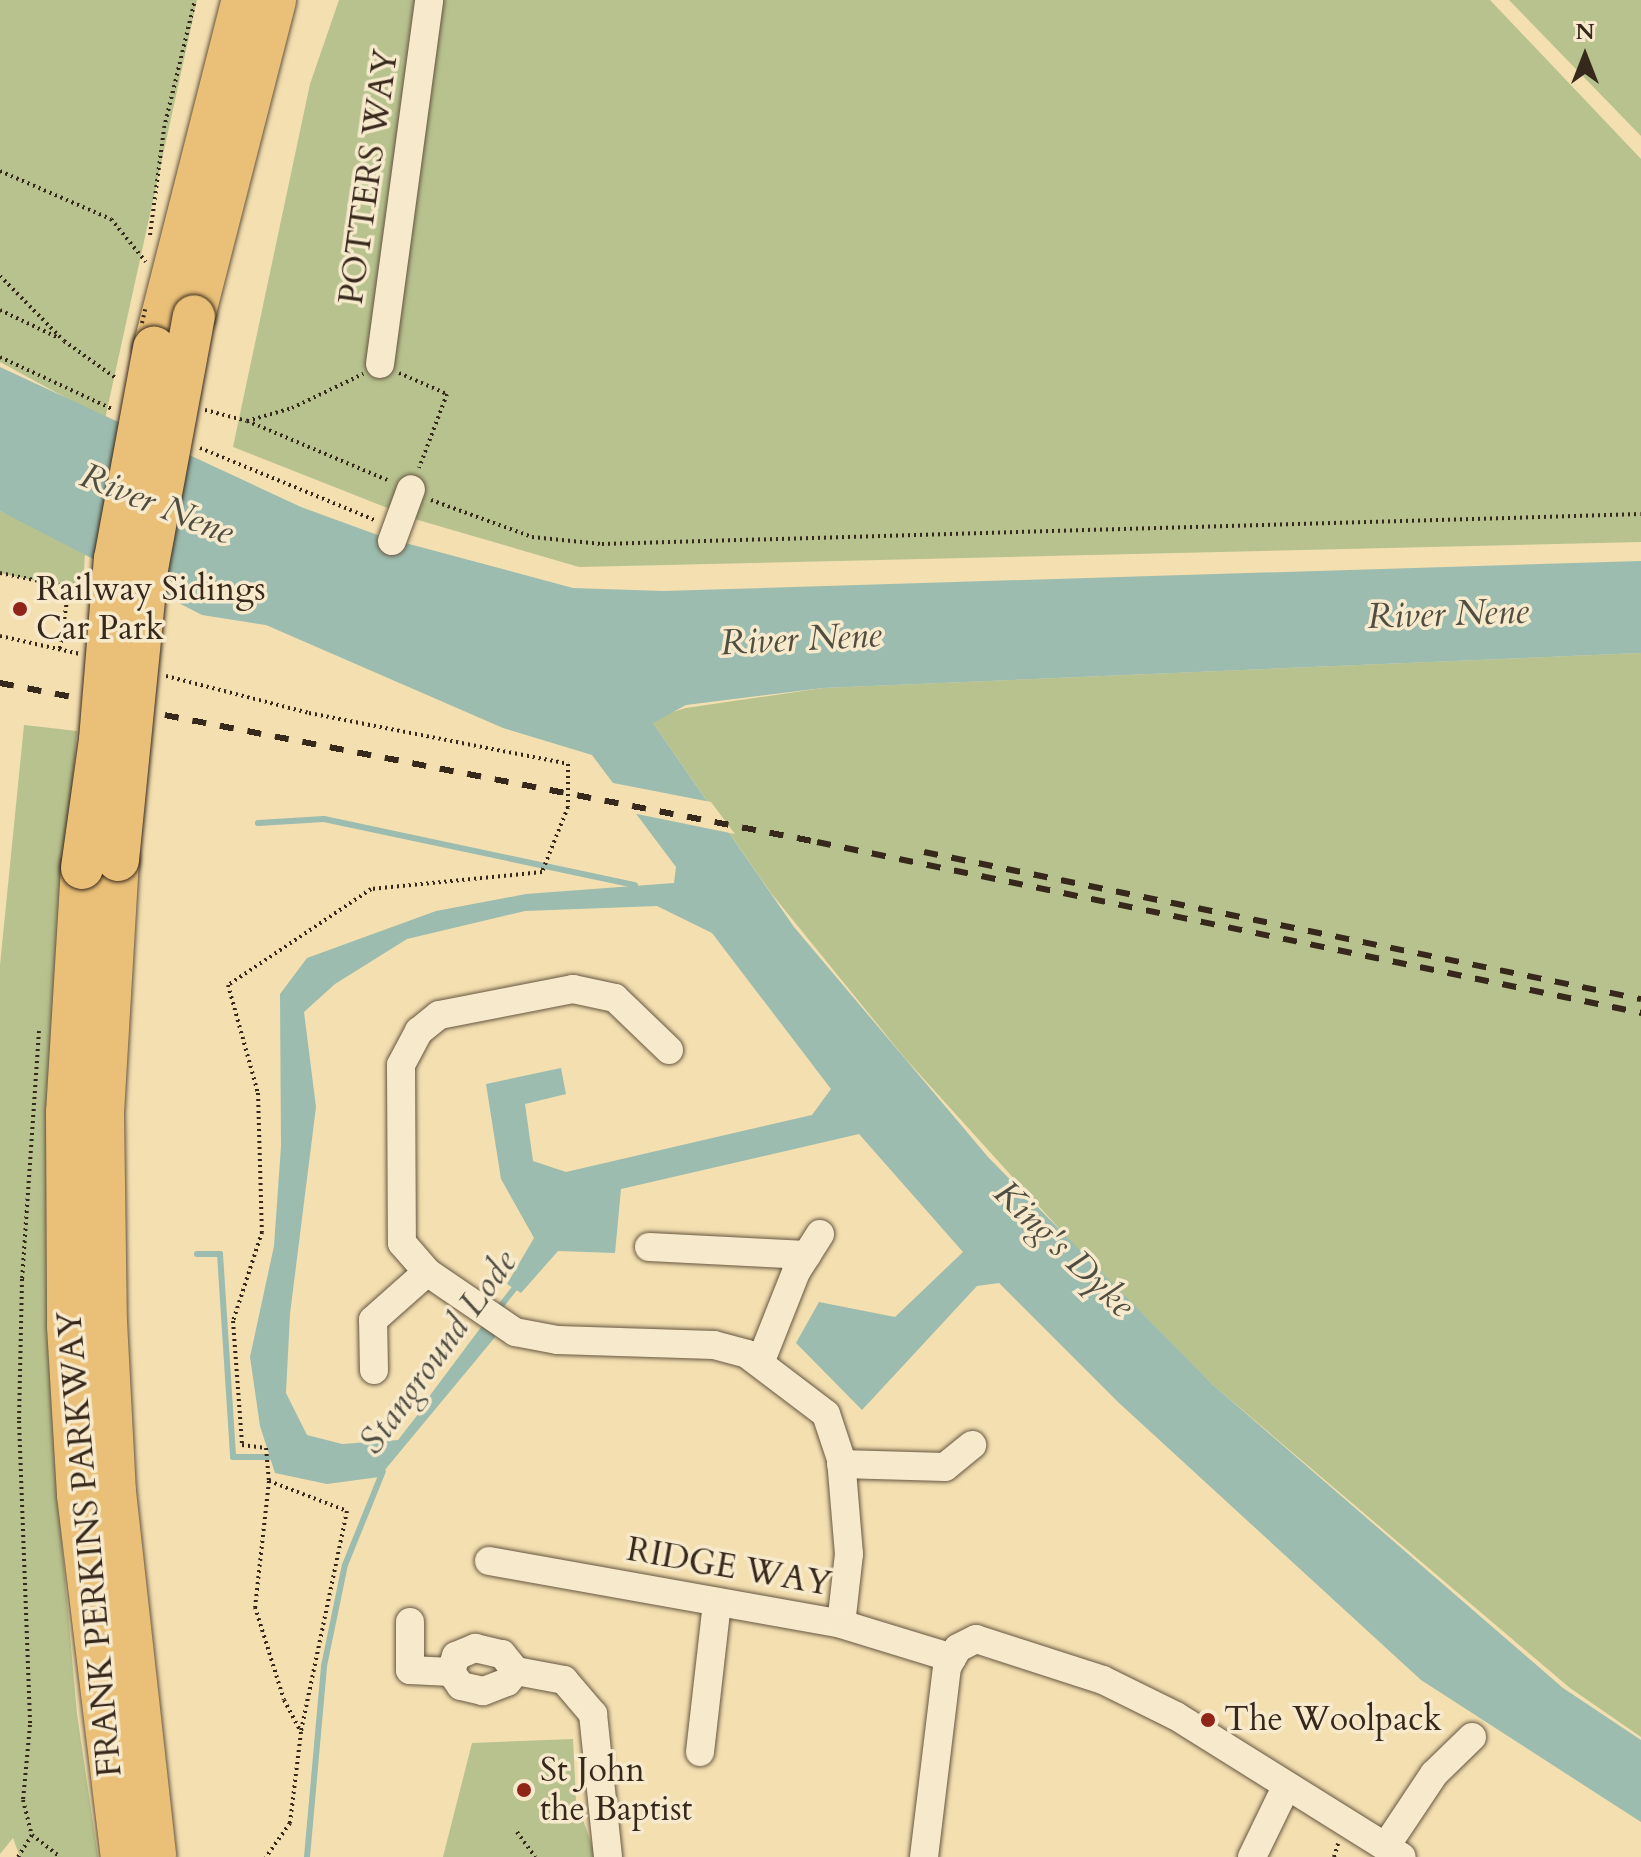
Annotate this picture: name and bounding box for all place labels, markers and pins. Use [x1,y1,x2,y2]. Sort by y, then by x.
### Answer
place label: Railway Sidings Car Park [36,569,266,648]
marker: Railway Sidings Car Park [11,600,29,618]
place label: The Woolpack [1224,1700,1442,1740]
marker: The Woolpack [1199,1711,1217,1729]
place label: St John the Baptist [540,1750,692,1830]
marker: St John the Baptist [515,1781,533,1799]

